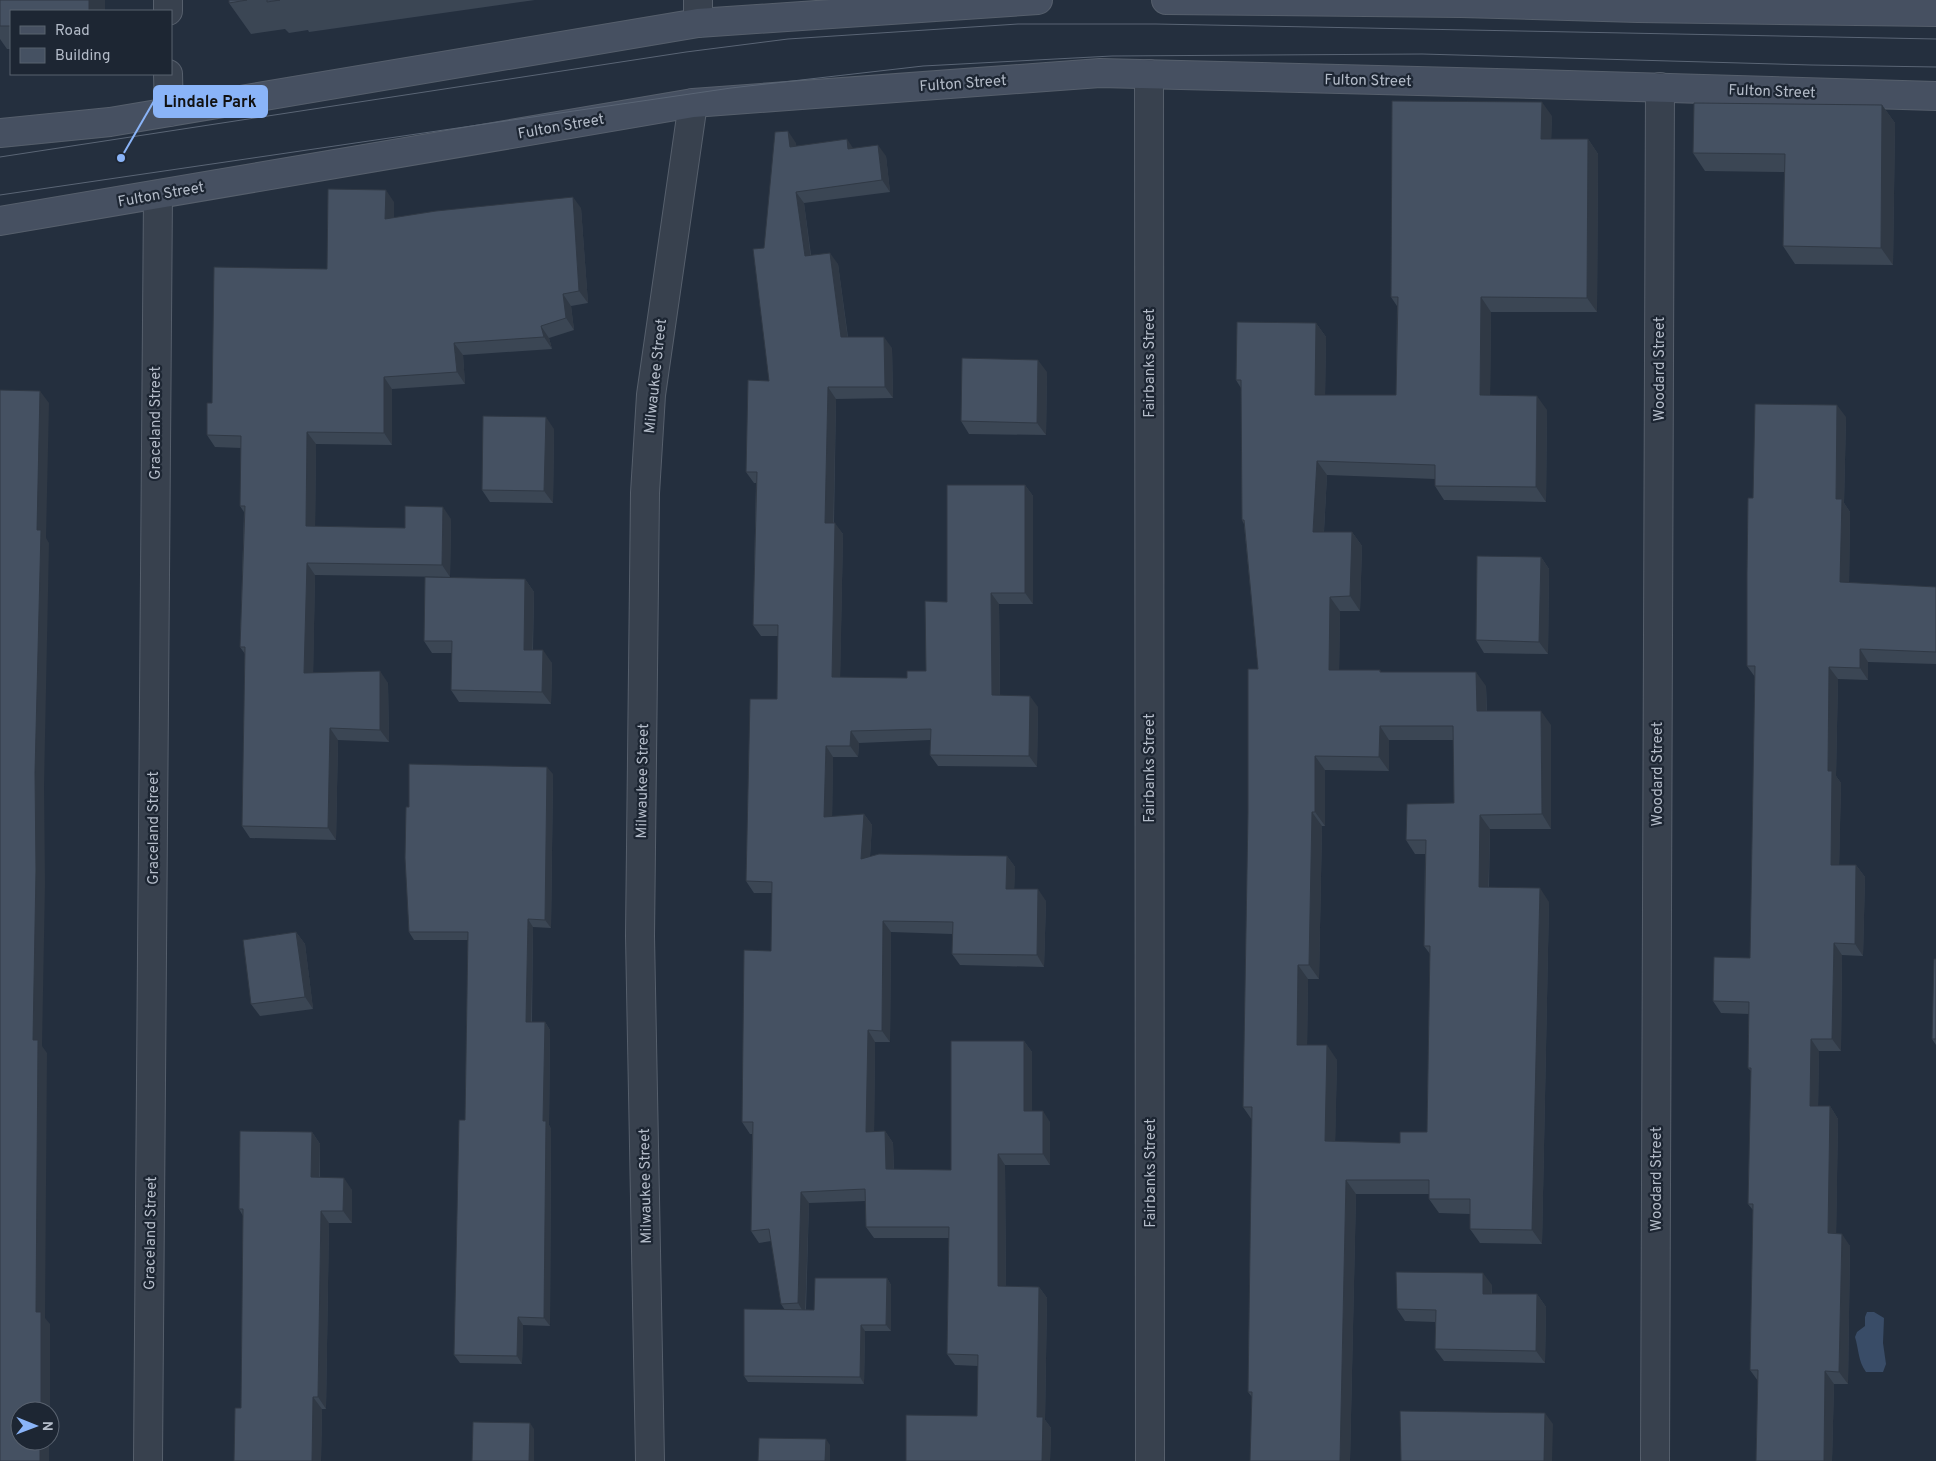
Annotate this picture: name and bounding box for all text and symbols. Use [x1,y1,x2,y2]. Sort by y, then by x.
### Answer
legend [10,10,172,75]
text: Road [55,22,90,41]
text: Building [55,47,110,66]
street label: Fulton Street [1324,71,1412,92]
street label: Fulton Street [919,72,1007,97]
street label: Fulton Street [1728,81,1816,104]
callout: Lindale Park [154,86,267,117]
text: Lindale Park [163,93,257,113]
street label: Fulton Street [517,111,606,144]
street label: Fulton Street [117,179,206,212]
street label: Fairbanks Street [1141,308,1160,418]
street label: Woodard Street [1651,317,1670,421]
street label: Milwaukee Street [641,318,672,435]
street label: Graceland Street [147,366,166,480]
street label: Fairbanks Street [1141,713,1160,823]
street label: Woodard Street [1649,722,1668,826]
street label: Milwaukee Street [633,723,654,839]
street label: Graceland Street [145,771,164,885]
street label: Fairbanks Street [1142,1118,1161,1228]
street label: Woodard Street [1648,1127,1667,1231]
street label: Milwaukee Street [636,1128,657,1244]
street label: Graceland Street [141,1176,162,1290]
north arrow [10,1401,60,1451]
text: N [38,1421,55,1431]

